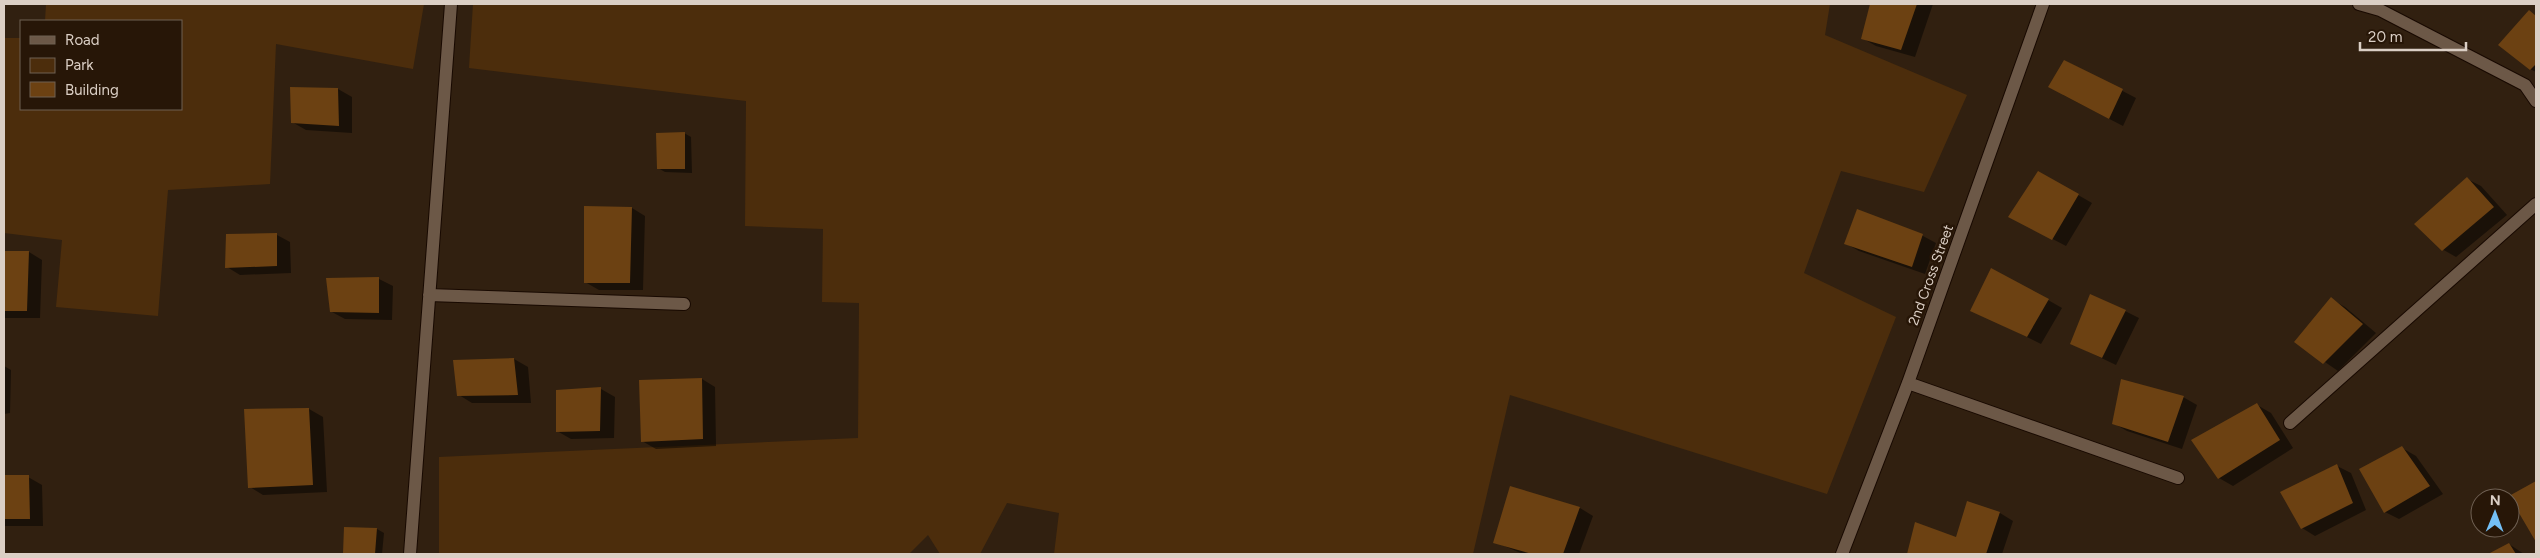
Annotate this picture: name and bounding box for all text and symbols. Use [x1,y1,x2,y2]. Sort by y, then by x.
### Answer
legend [20,20,182,110]
scale bar [2360,20,2466,52]
text: 20 m [2368,28,2402,46]
text: Road [65,31,100,49]
text: Park [65,56,94,74]
text: Building [65,81,119,99]
street label: 2nd Cross Street [1905,222,1957,328]
north arrow [2470,488,2520,538]
text: N [2490,492,2501,509]

